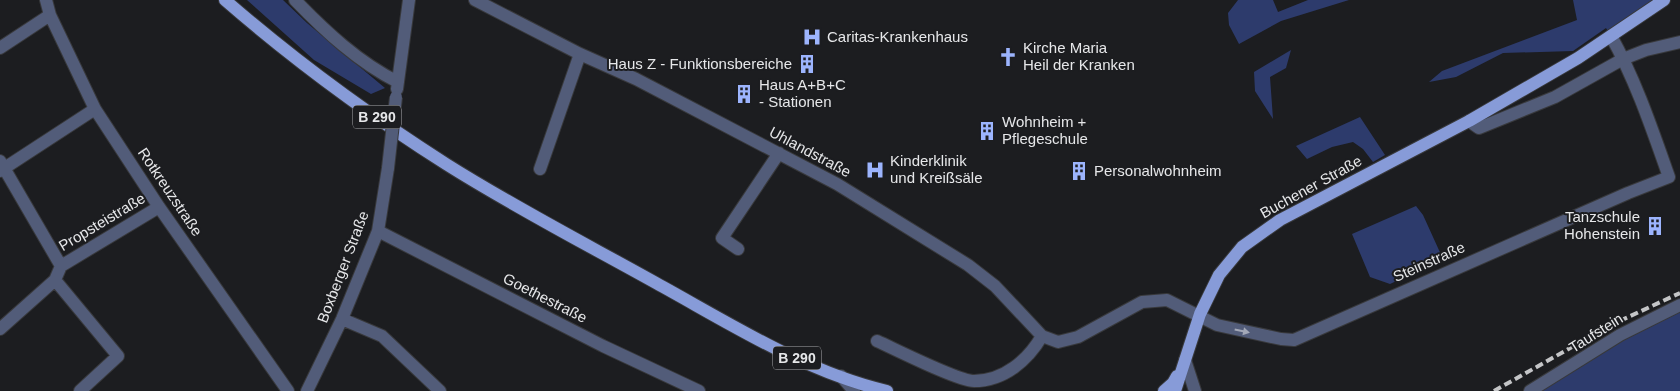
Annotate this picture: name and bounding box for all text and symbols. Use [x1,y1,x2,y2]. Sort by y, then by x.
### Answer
hospital icon: Caritas-Krankenhaus [801,26,823,48]
place label: Caritas-Krankenhaus [827,28,968,45]
place label: Kirche Maria Heil der Kranken [1023,39,1135,73]
church icon: Kirche Maria Heil der Kranken [997,46,1019,68]
building icon: Haus Z - Funktionsbereiche [796,53,818,75]
place label: Haus Z - Funktionsbereiche [608,55,792,72]
place label: Haus A+B+C - Stationen [759,76,846,110]
building icon: Haus A+B+C - Stationen [733,83,755,105]
road number: B 290 [353,105,401,128]
place label: Wohnheim + Pflegeschule [1002,113,1088,147]
building icon: Wohnheim + Pflegeschule [976,120,998,142]
street label: Uhlandstraße [766,123,854,180]
street label: Rotkreuzstraße [135,144,206,239]
place label: Kinderklinik und Kreißsäle [890,152,983,186]
street label: Buchener Straße [1257,152,1364,221]
hospital icon: Kinderklinik und Kreißsäle [864,159,886,181]
building icon: Personalwohnheim [1068,160,1090,182]
place label: Personalwohnheim [1094,162,1222,179]
street label: Propsteistraße [56,189,148,254]
place label: Tanzschule Hohenstein [1564,208,1640,242]
street label: Boxberger Straße [313,209,372,325]
building icon: Tanzschule Hohenstein [1644,215,1666,237]
street label: Steinstraße [1390,238,1467,285]
street label: Goethestraße [501,269,590,326]
street label: Taufstein [1566,309,1626,356]
one-way arrow [1235,327,1250,335]
road number: B 290 [773,346,821,369]

